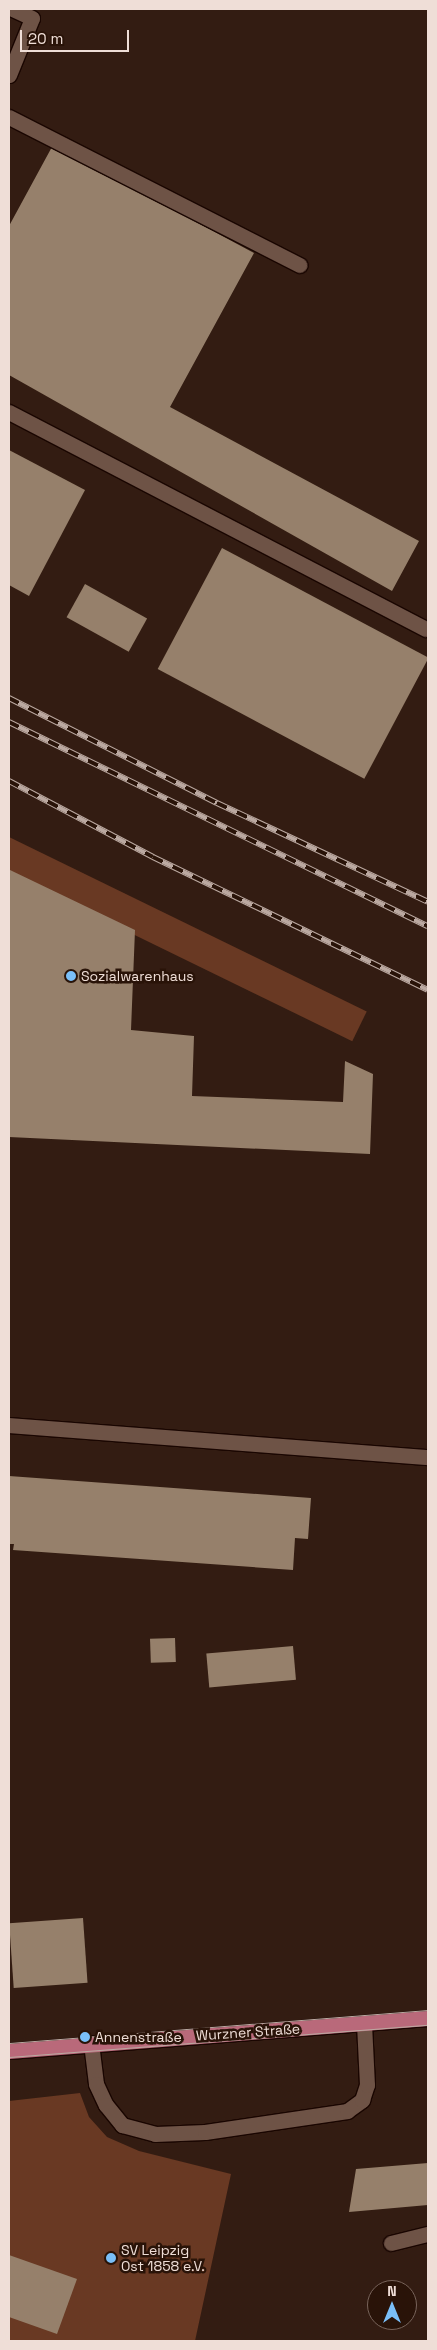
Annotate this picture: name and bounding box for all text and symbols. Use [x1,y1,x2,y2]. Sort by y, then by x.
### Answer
scale bar [22,20,131,52]
text: 20 m [28,29,63,48]
place label: Sozialwarenhaus [81,968,194,984]
marker: Sozialwarenhaus [65,970,77,982]
street label: Wurzner Straße [195,2020,301,2044]
place label: Annenstraße [95,2029,182,2045]
marker: Annenstraße [79,2031,91,2043]
place label: SV Leipzig Ost 1858 e.V. [121,2242,205,2274]
marker: SV Leipzig Ost 1858 e.V. [105,2252,117,2264]
north arrow [367,2280,417,2330]
text: N [387,2282,397,2300]

